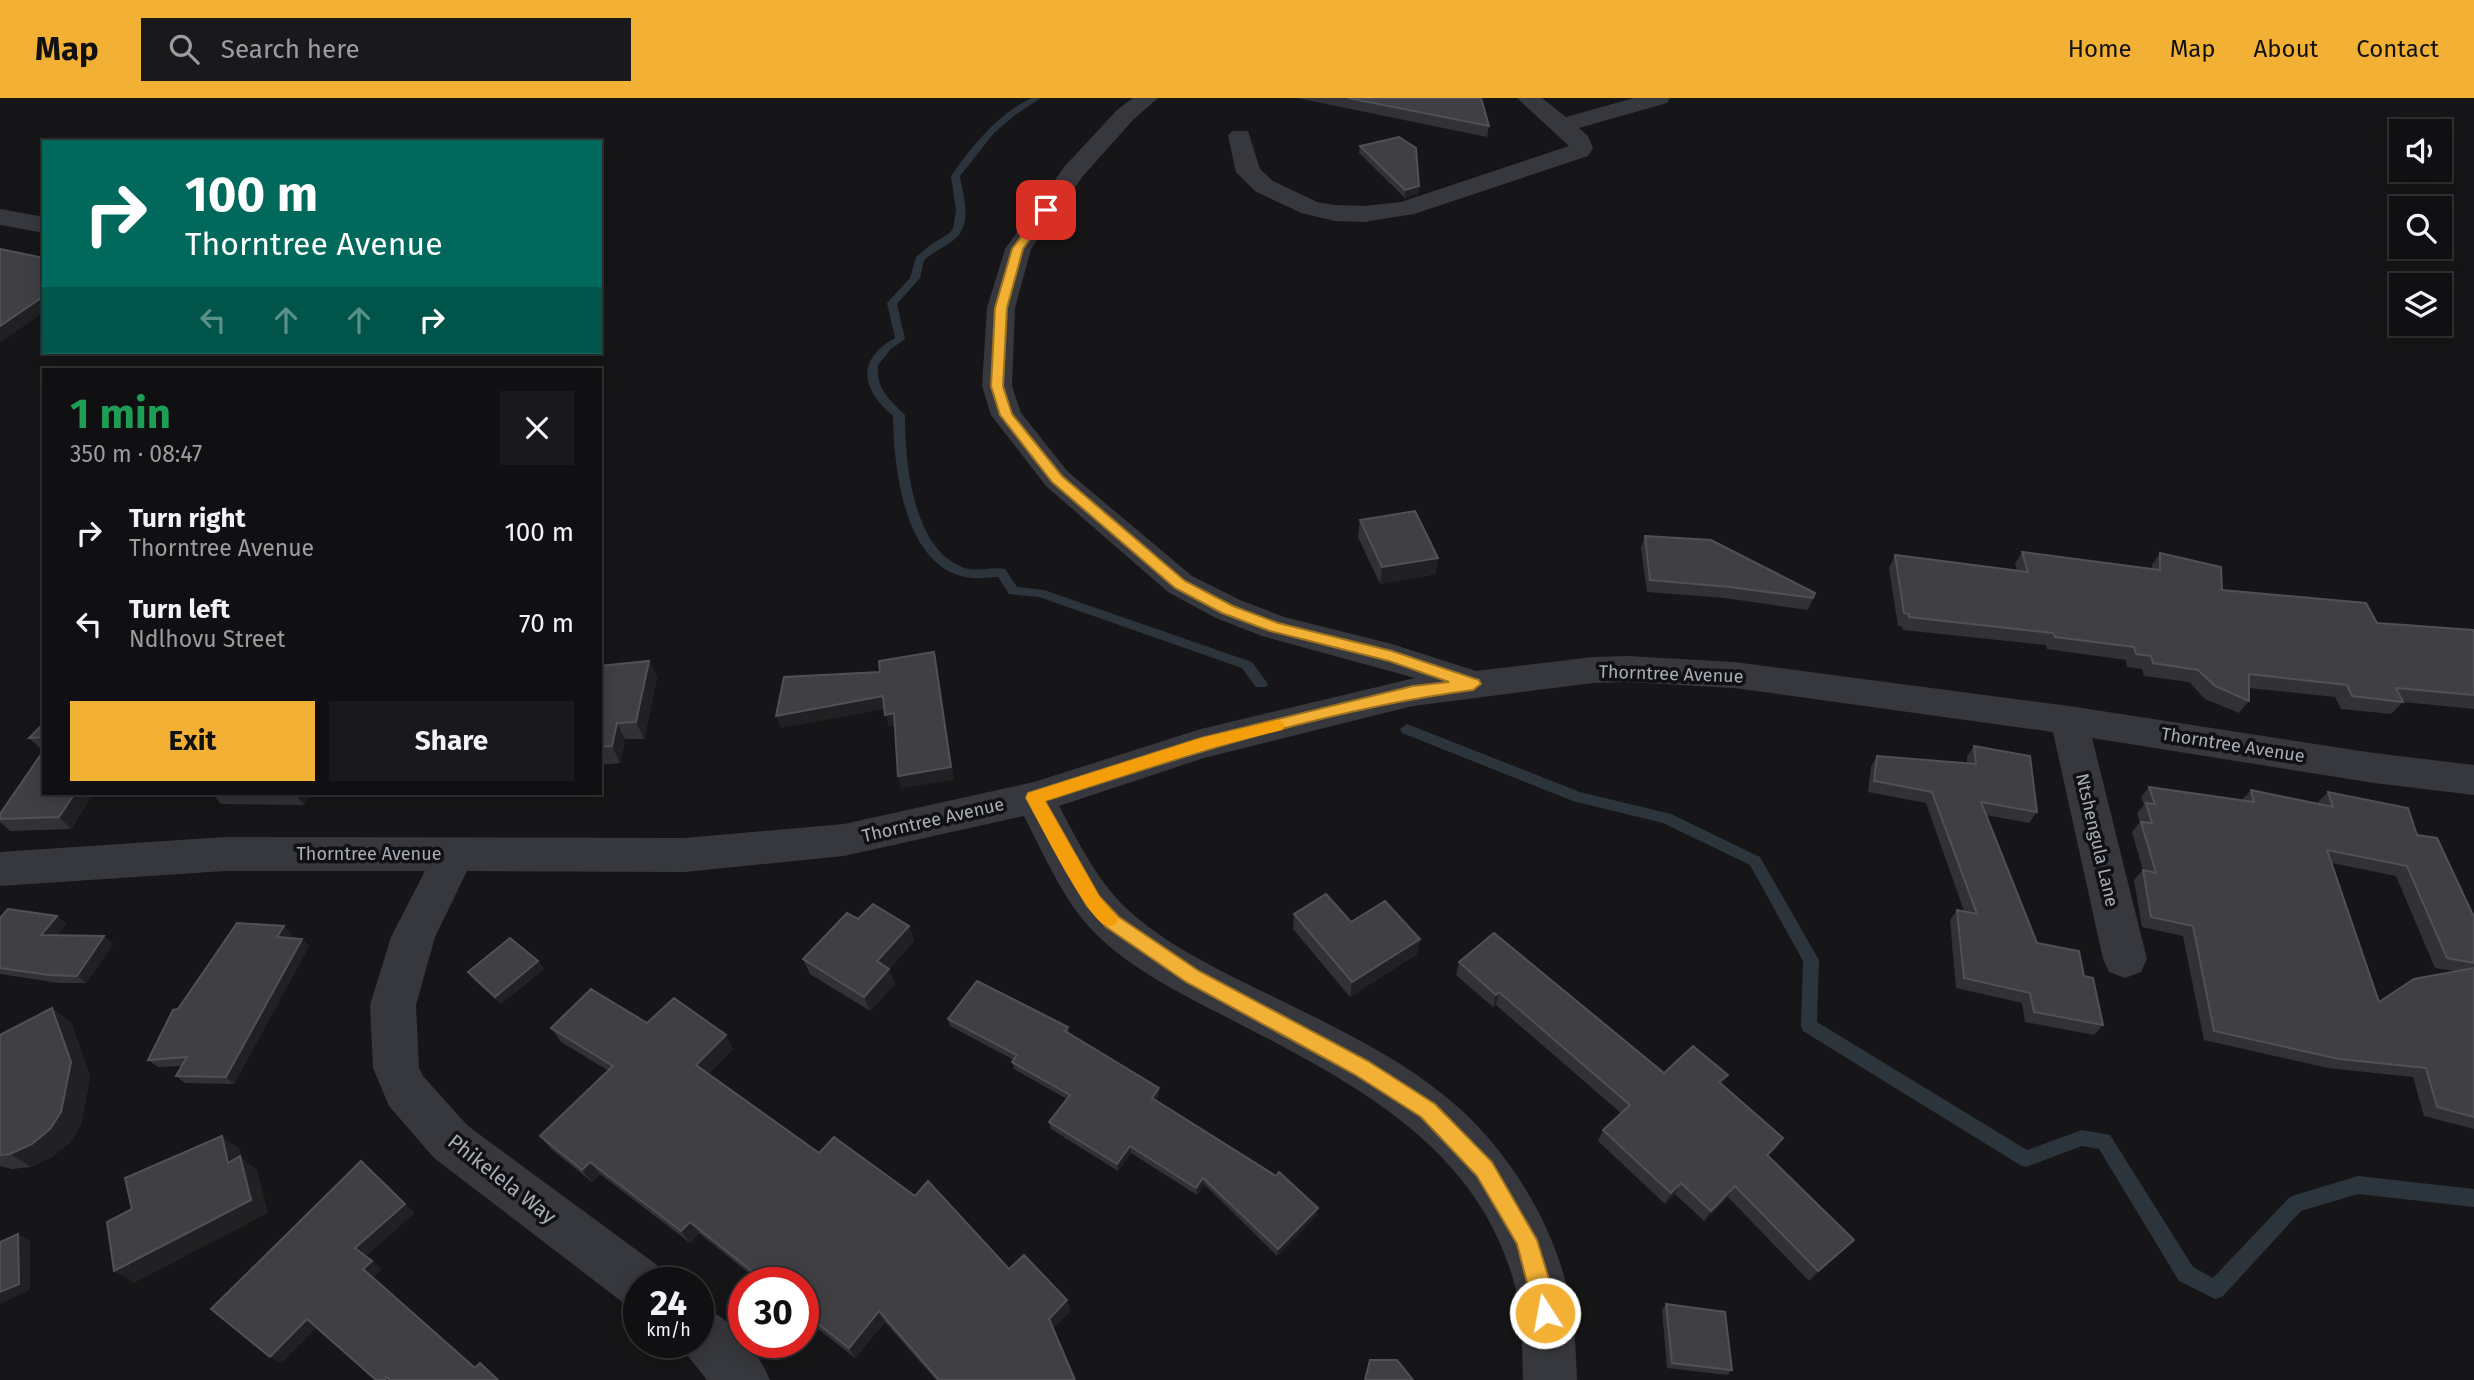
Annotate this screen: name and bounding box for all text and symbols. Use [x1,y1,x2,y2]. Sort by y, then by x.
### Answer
search box [141,18,631,81]
text: Map [35,29,99,69]
icon: search [165,30,203,68]
text: Search here [221,34,360,65]
text: Home [2068,35,2132,63]
text: Map [2170,35,2216,63]
text: About [2254,35,2318,63]
text: Contact [2356,35,2439,63]
map controls [2389,119,2452,336]
button: sound [2389,119,2452,182]
text: 100 m [185,165,318,224]
icon: right [70,168,161,259]
pin [1016,180,1076,240]
icon: arrive [1027,191,1065,229]
button: search [2389,196,2452,259]
text: Thorntree Avenue [185,225,443,263]
button: layers [2389,273,2452,336]
icon: left [194,301,232,339]
icon: ahead [267,301,305,339]
icon: ahead [340,301,378,339]
icon: right [413,301,451,339]
text: 1 min [70,389,171,439]
button: close [500,391,574,465]
text: 350 m · 08:47 [70,440,202,468]
text: Turn right [129,503,246,534]
icon: right [70,514,108,552]
text: 100 m [505,517,574,548]
text: Thorntree Avenue [129,534,314,562]
text: Turn left [129,594,230,625]
icon: left [70,605,108,643]
text: 70 m [519,608,574,639]
text: Ndlhovu Street [129,625,285,653]
street label: Thorntree Avenue [1598,660,1744,688]
button: Exit [70,701,315,781]
button: Share [329,701,574,781]
street label: Thorntree Avenue [2160,723,2306,767]
street label: Ntshengula Lane [2071,771,2123,909]
street label: Thorntree Avenue [860,793,1006,847]
street label: Thorntree Avenue [297,843,441,865]
street label: Phikelela Way [442,1129,562,1230]
speed limit sign: 30 [728,1267,819,1358]
position arrow [1508,1276,1582,1350]
text: 24 [650,1282,687,1324]
text: km/h [646,1319,691,1341]

